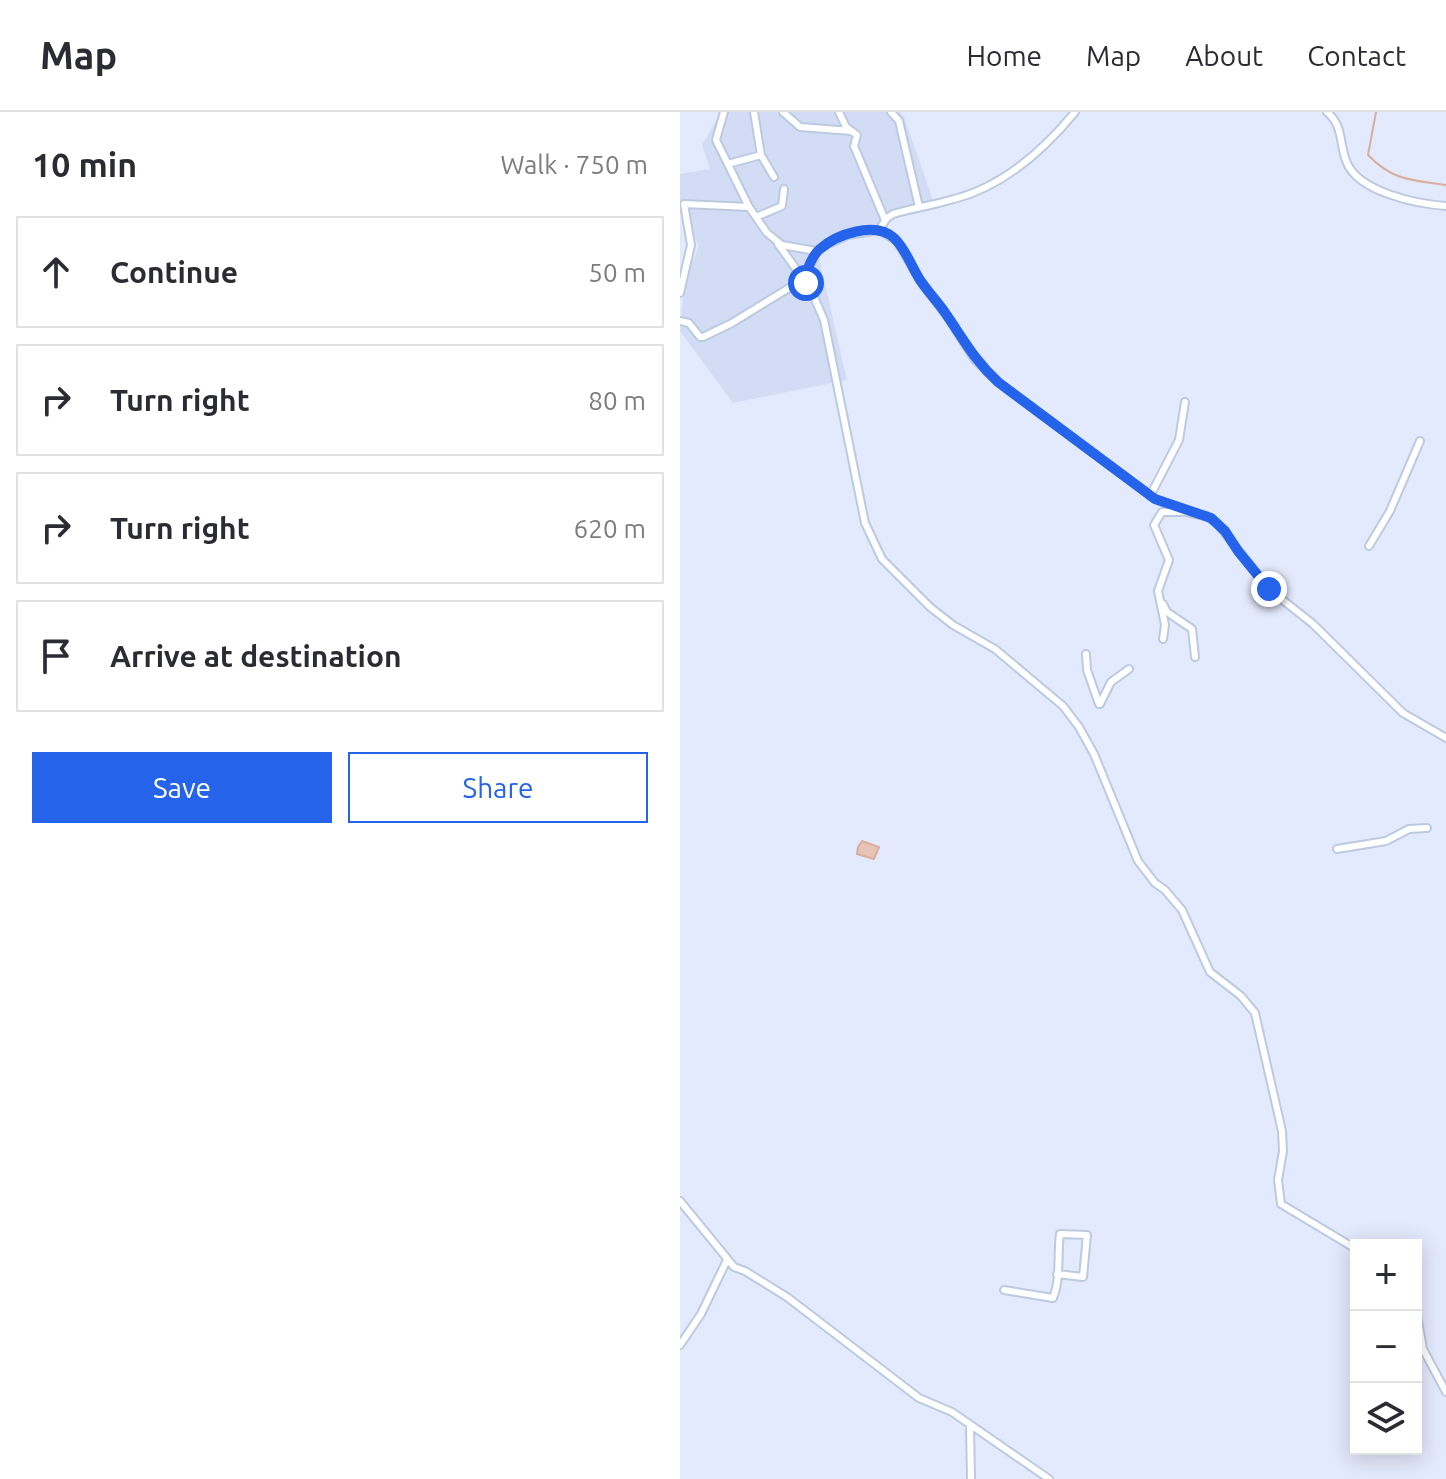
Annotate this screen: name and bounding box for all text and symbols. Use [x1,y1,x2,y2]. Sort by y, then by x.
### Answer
text: Map [40,34,117,76]
text: Home [967,40,1042,71]
text: Map [1086,40,1141,71]
text: About [1185,40,1263,71]
text: Contact [1307,40,1406,71]
text: 10 min [32,145,137,183]
text: Walk · 750 m [500,150,648,179]
icon: ahead [34,250,78,294]
text: Continue [110,255,238,289]
text: 50 m [588,258,646,287]
route start [788,265,824,301]
icon: right [34,378,78,422]
text: Turn right [110,383,250,417]
text: 80 m [588,386,646,415]
icon: right [34,506,78,550]
text: Turn right [110,511,250,545]
text: 620 m [574,514,646,543]
route end [1251,571,1287,607]
icon: arrive [34,634,78,678]
text: Arrive at destination [110,639,402,673]
button: Save [32,752,332,823]
button: Share [348,752,648,823]
map controls [1350,1239,1422,1455]
button: + [1350,1239,1422,1311]
button: − [1350,1311,1422,1383]
button: layers [1350,1383,1422,1455]

